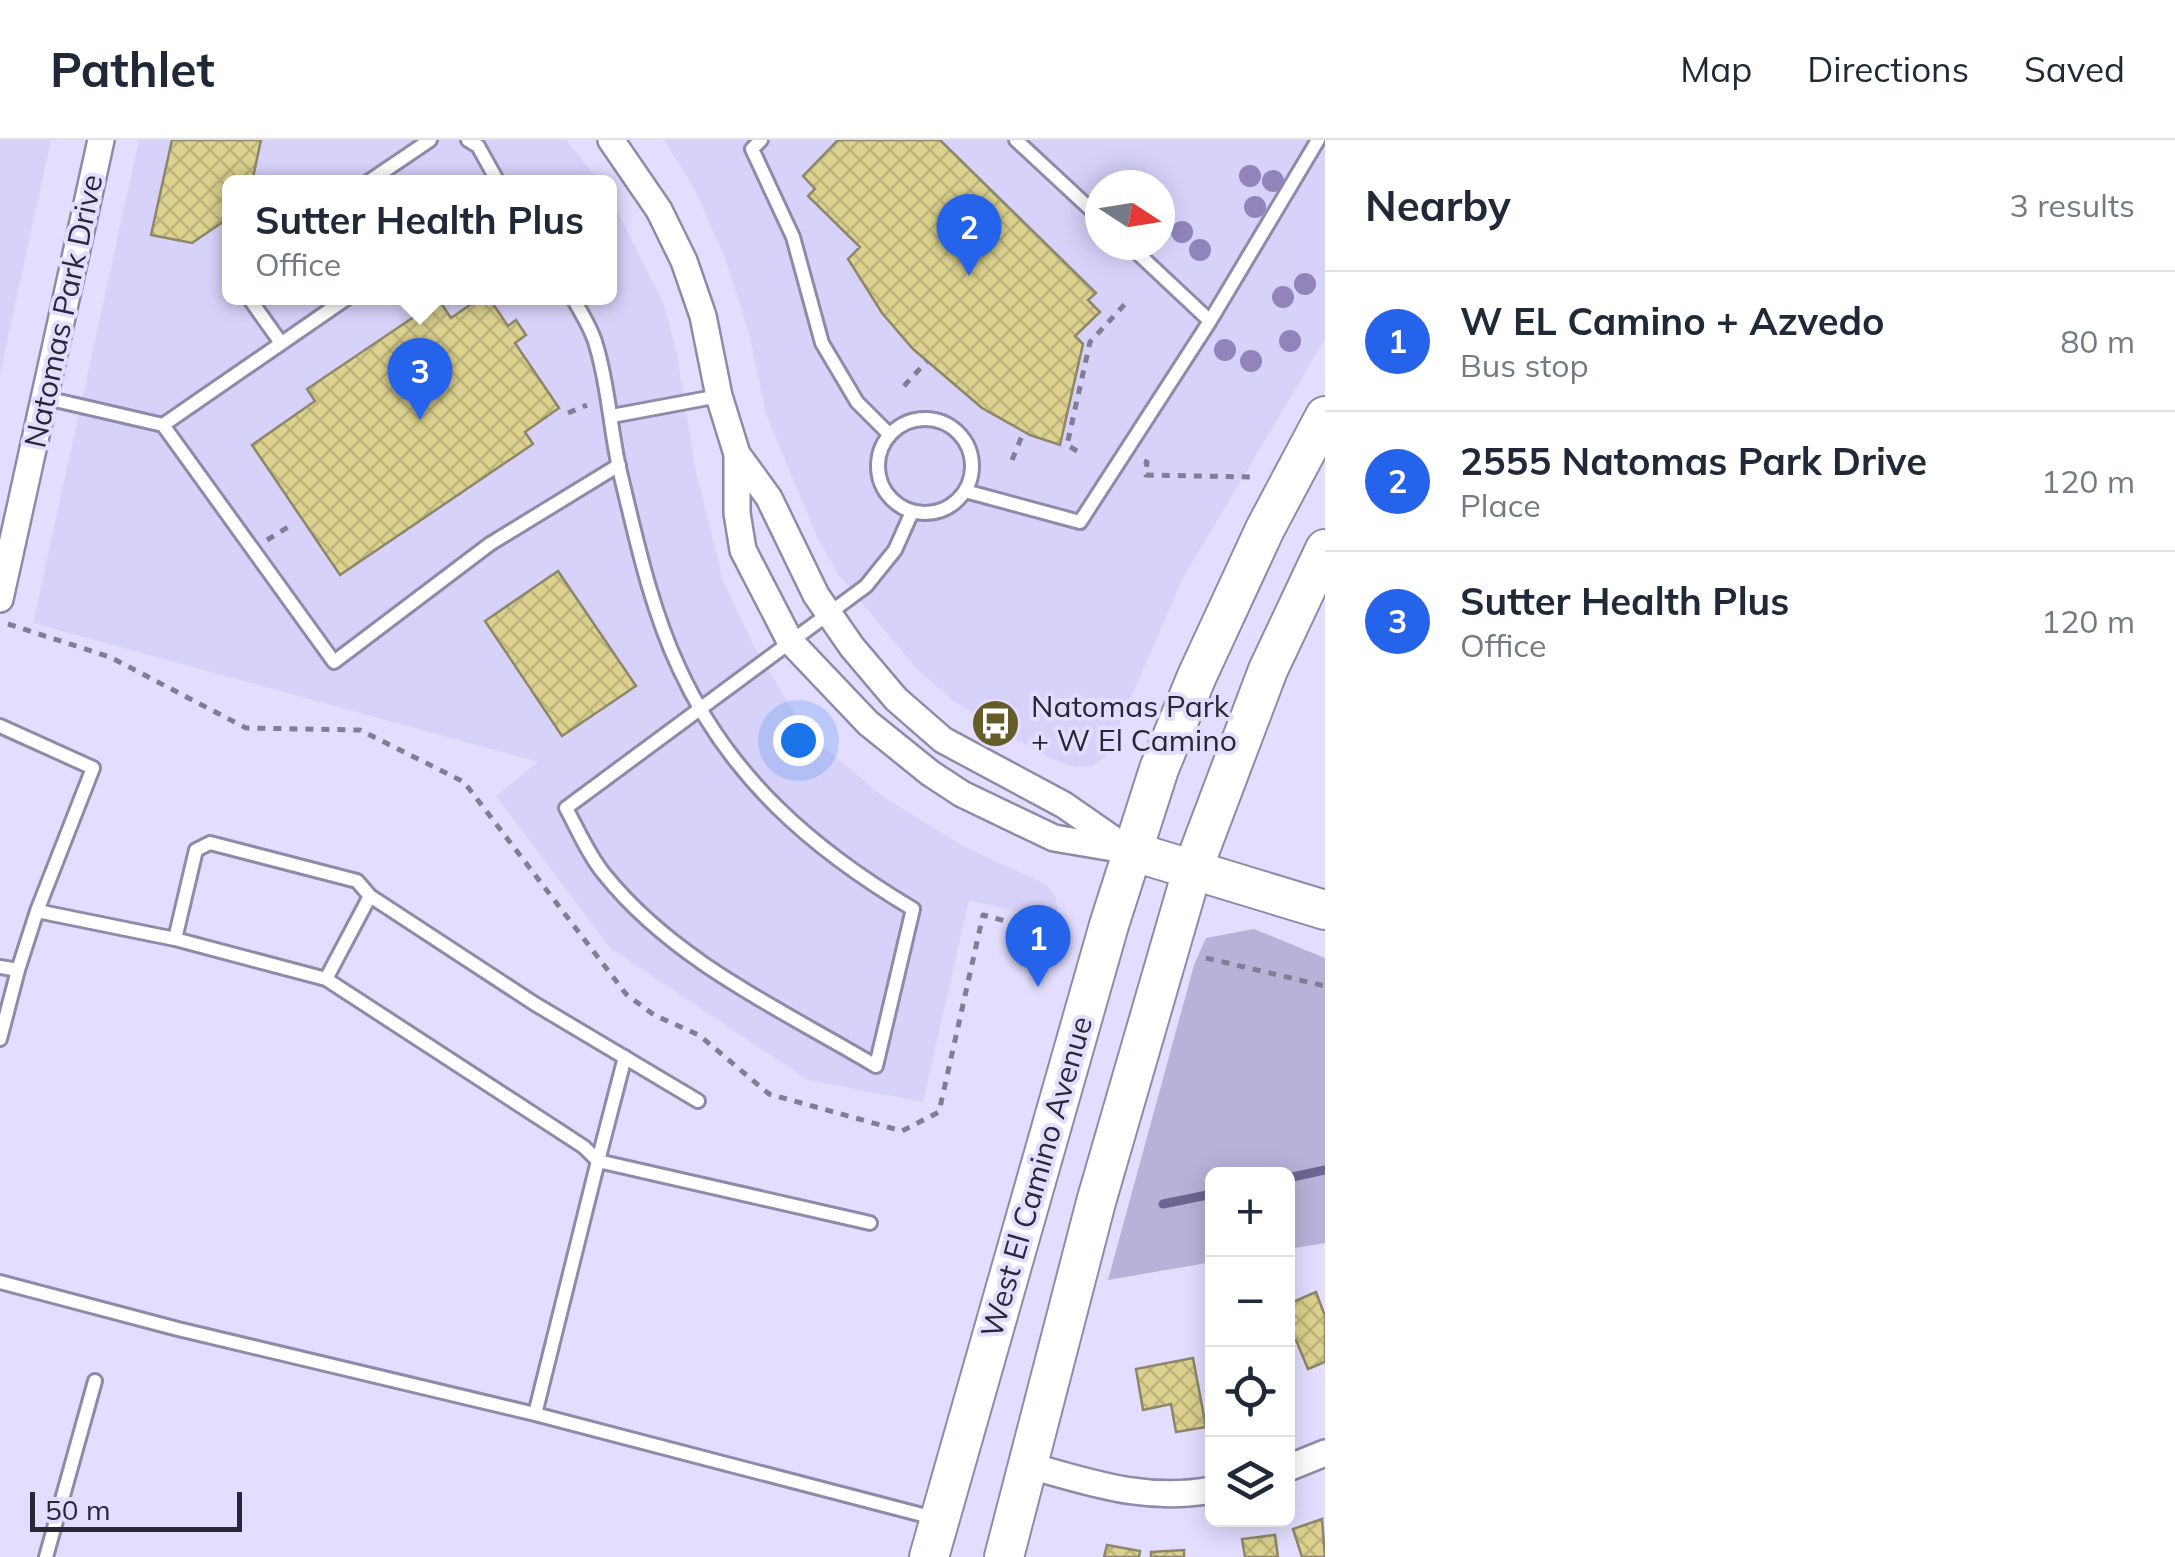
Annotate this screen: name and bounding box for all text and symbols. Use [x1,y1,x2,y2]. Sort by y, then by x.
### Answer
text: Pathlet [50,39,215,99]
text: Map [1680,47,1752,91]
text: Directions [1807,47,1969,91]
text: Saved [2024,47,2125,91]
north arrow [1085,170,1175,260]
street label: Natomas Park Drive [15,171,111,451]
popup [222,175,617,305]
text: Nearby [1365,179,1511,232]
text: 3 results [2010,185,2135,225]
pin: 2 [936,194,1002,276]
text: Sutter Health Plus [255,196,584,244]
text: Office [255,244,341,284]
text: W EL Camino + Azvedo [1460,297,1885,345]
text: 1 [1388,321,1407,361]
text: 80 m [2060,321,2135,361]
pin: 3 [388,338,452,420]
text: Bus stop [1460,345,1589,385]
text: 2555 Natomas Park Drive [1460,437,1927,485]
text: 2 [1388,461,1407,501]
text: 120 m [2041,461,2135,501]
text: Place [1460,485,1541,525]
text: Sutter Health Plus [1460,577,1789,625]
text: 3 [1388,601,1407,641]
text: 120 m [2041,601,2135,641]
text: Office [1460,625,1546,665]
place label: Natomas Park + W El Camino [1031,687,1237,759]
bus stop icon: Natomas Park + W El Camino [970,698,1022,750]
your location [773,715,824,766]
pin: 1 [1006,904,1070,987]
street label: West El Camino Avenue [972,1012,1100,1342]
map controls [1205,1167,1295,1527]
button: + [1205,1167,1295,1257]
button: − [1205,1257,1295,1347]
button: locate [1205,1347,1295,1437]
button: layers [1205,1437,1295,1527]
scale bar [30,1487,242,1532]
text: 50 m [45,1492,111,1527]

